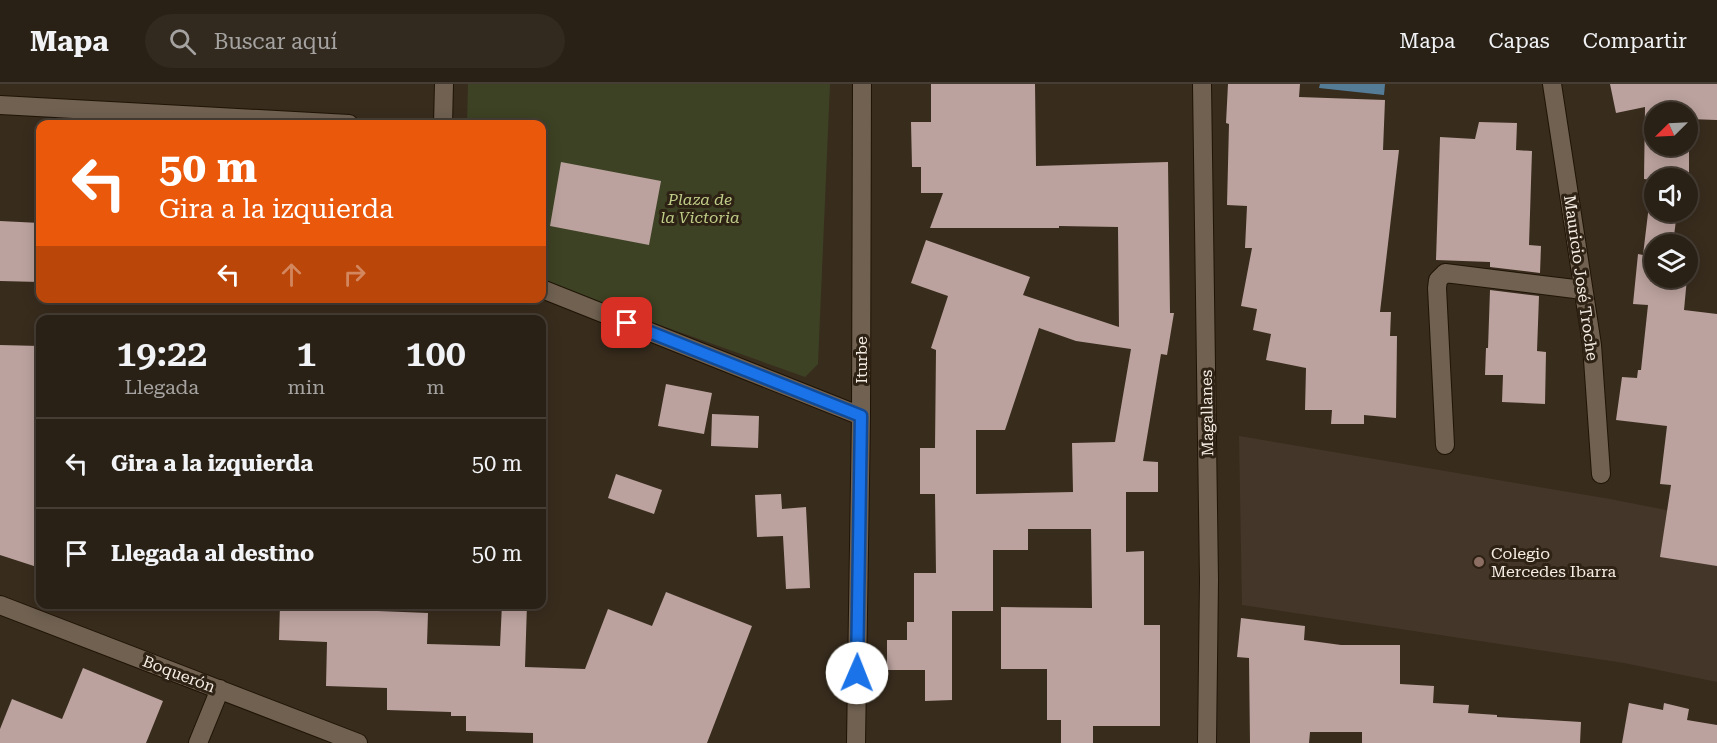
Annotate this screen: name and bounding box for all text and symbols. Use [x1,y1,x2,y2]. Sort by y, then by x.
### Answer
search box [145,14,565,68]
text: Mapa [30,25,109,58]
icon: search [166,25,199,58]
text: Buscar aquí [214,29,338,54]
text: Mapa [1399,29,1455,53]
text: Capas [1488,29,1550,53]
text: Compartir [1583,29,1687,53]
north arrow [1644,102,1698,156]
map controls [1644,102,1698,288]
text: 50 m [159,143,257,192]
icon: left [60,144,138,222]
button: sound [1644,168,1698,222]
park label: Plaza de la Victoria [660,190,740,227]
text: Gira a la izquierda [159,193,394,225]
street label: Mauricio José Troche [1560,194,1602,362]
button: layers [1644,234,1698,288]
icon: left [212,258,245,291]
icon: ahead [275,258,308,291]
icon: right [338,258,371,291]
pin [601,297,652,348]
icon: arrive [610,306,643,339]
text: 19:22 [116,333,207,375]
text: 1 [296,333,316,375]
text: 100 [405,333,466,375]
street label: Iturbe [852,336,871,384]
street label: Magallanes [1197,369,1217,456]
text: Llegada [124,375,199,399]
text: min [288,375,325,399]
text: m [426,375,445,399]
icon: left [60,447,93,480]
text: Gira a la izquierda [111,451,313,476]
text: 50 m [472,451,522,476]
icon: arrive [60,537,93,570]
text: Llegada al destino [111,541,314,566]
text: 50 m [472,541,522,566]
place label: Colegio Mercedes Ibarra [1491,544,1617,581]
marker: Colegio Mercedes Ibarra [1472,555,1486,569]
position arrow [825,641,889,705]
street label: Boquerón [140,651,218,697]

